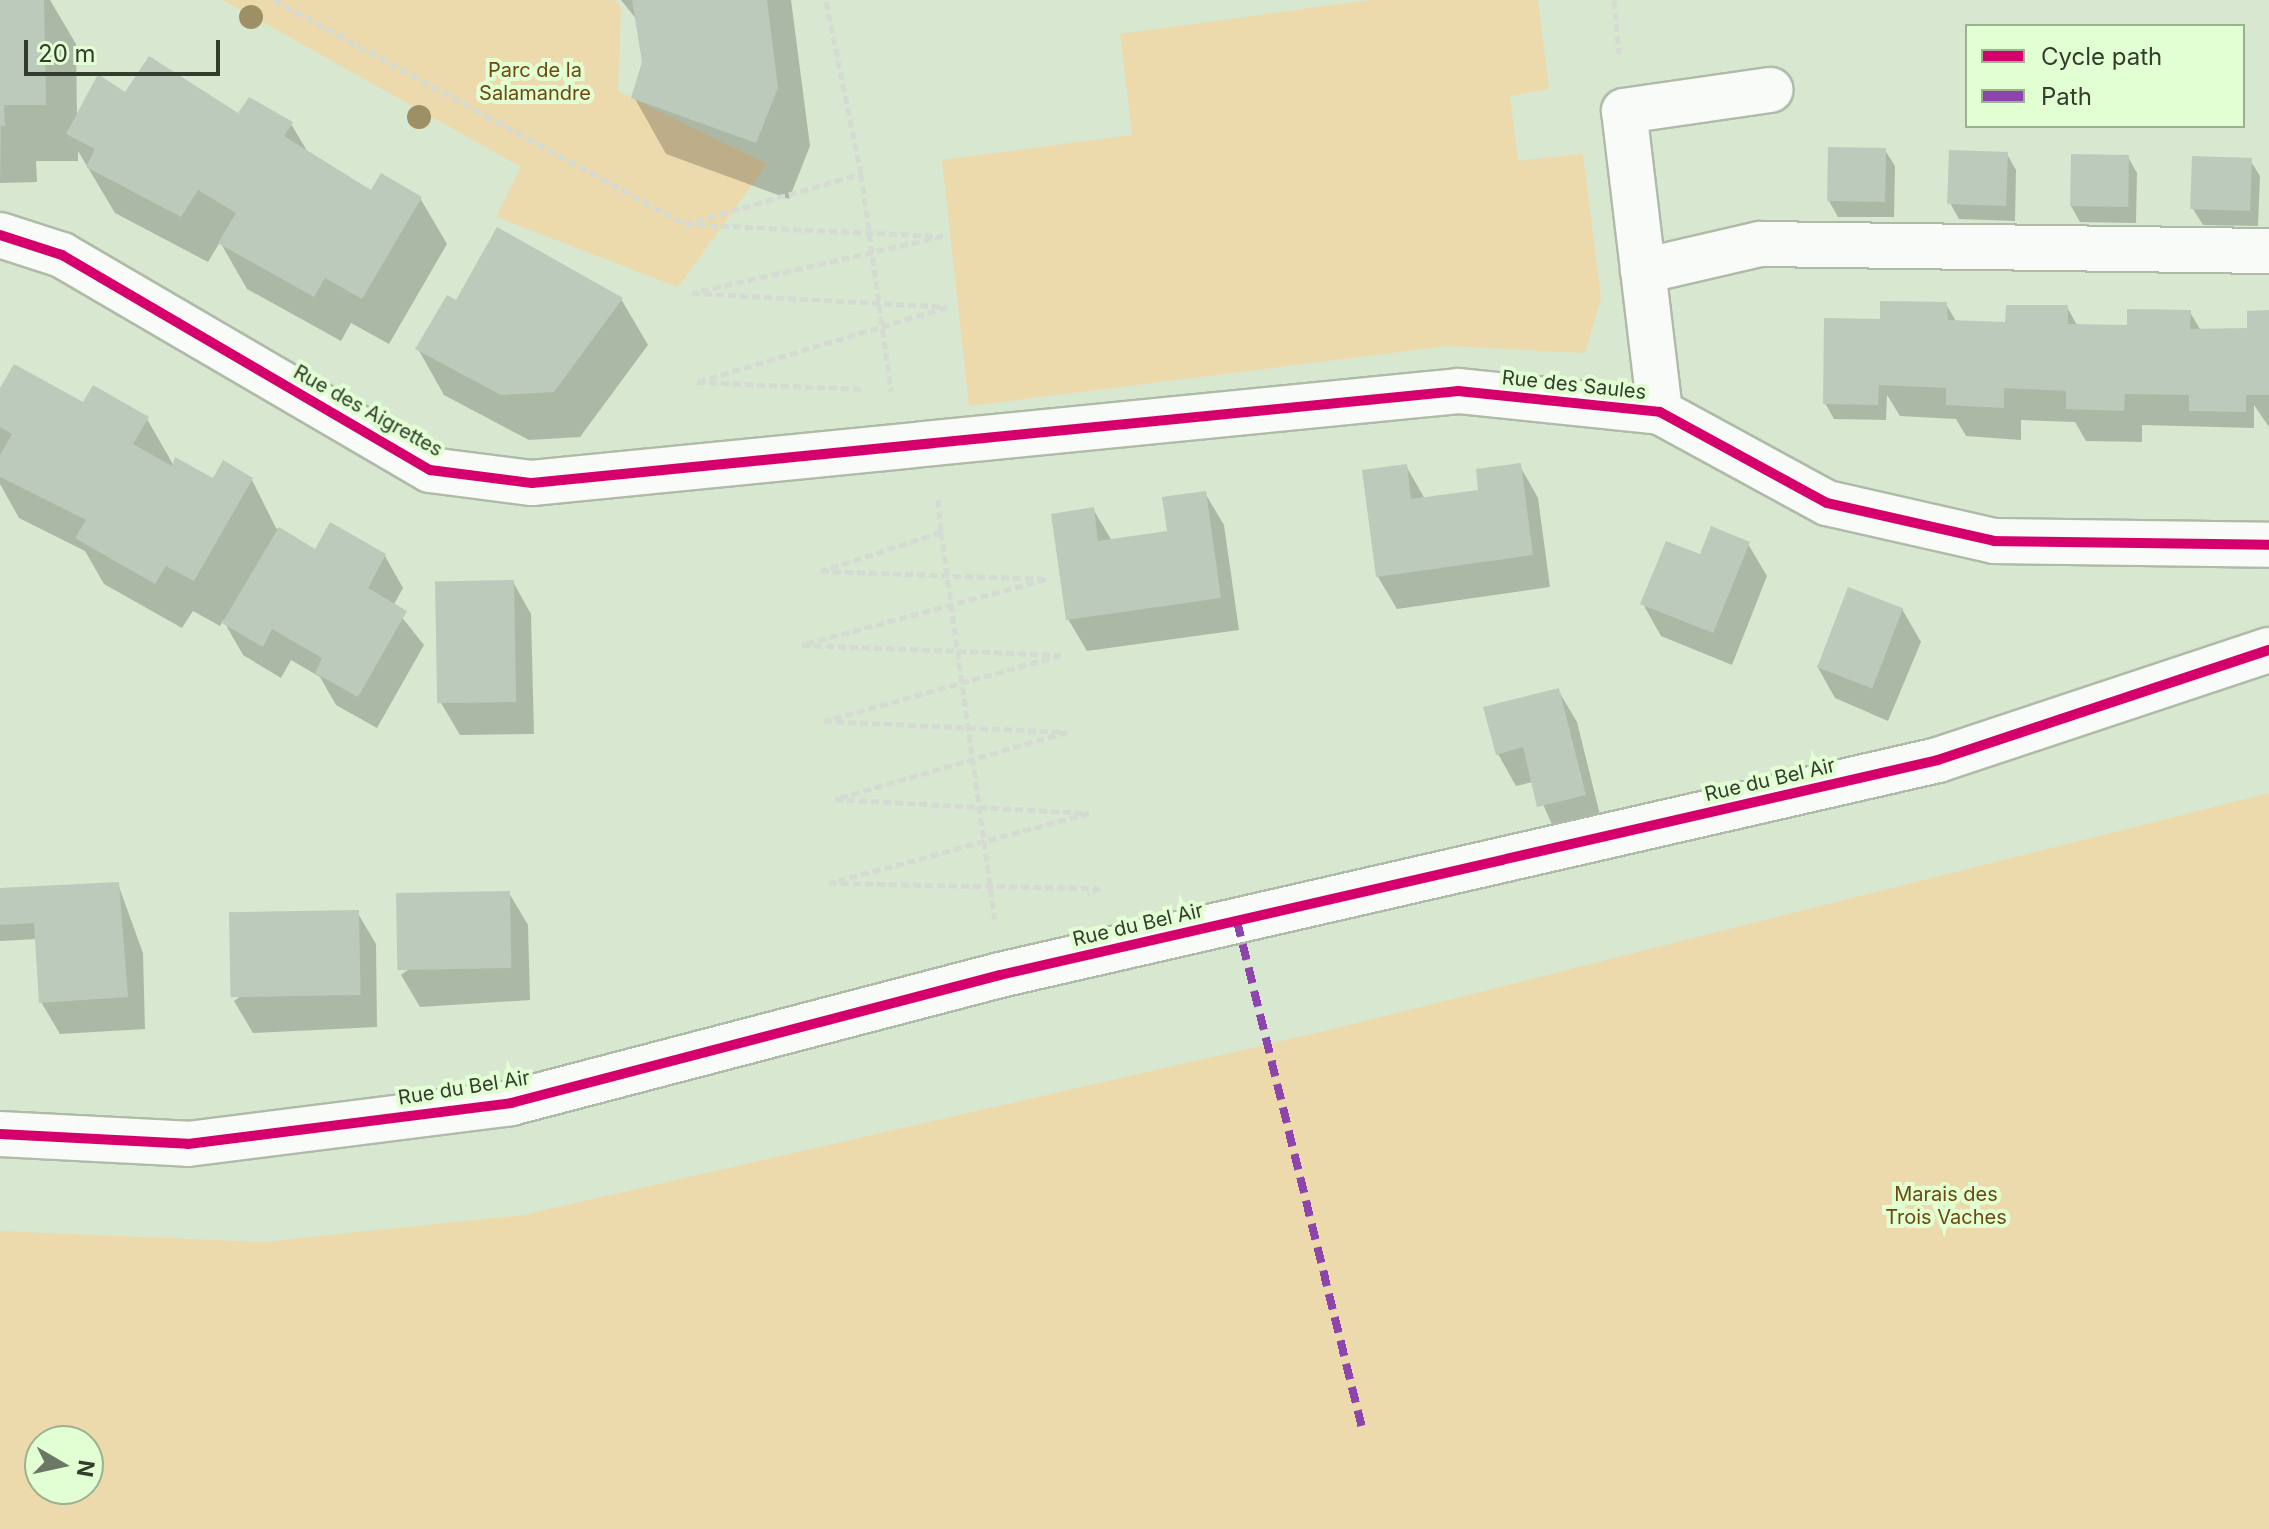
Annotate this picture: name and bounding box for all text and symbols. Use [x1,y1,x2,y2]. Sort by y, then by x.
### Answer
scale bar [28,24,224,74]
legend [1965,24,2245,128]
text: 20 m [38,39,96,68]
text: Cycle path [2041,42,2162,71]
park label: Parc de la Salamandre [479,58,591,105]
text: Path [2041,82,2092,111]
street label: Rue des Aigrettes [289,360,447,462]
street label: Rue des Saules [1501,365,1647,405]
street label: Rue du Bel Air [1702,753,1838,807]
street label: Rue du Bel Air [1070,898,1206,952]
street label: Rue du Bel Air [396,1066,532,1110]
park label: Marais des Trois Vaches [1885,1183,2007,1230]
north arrow [24,1425,104,1505]
text: N [72,1458,100,1479]

